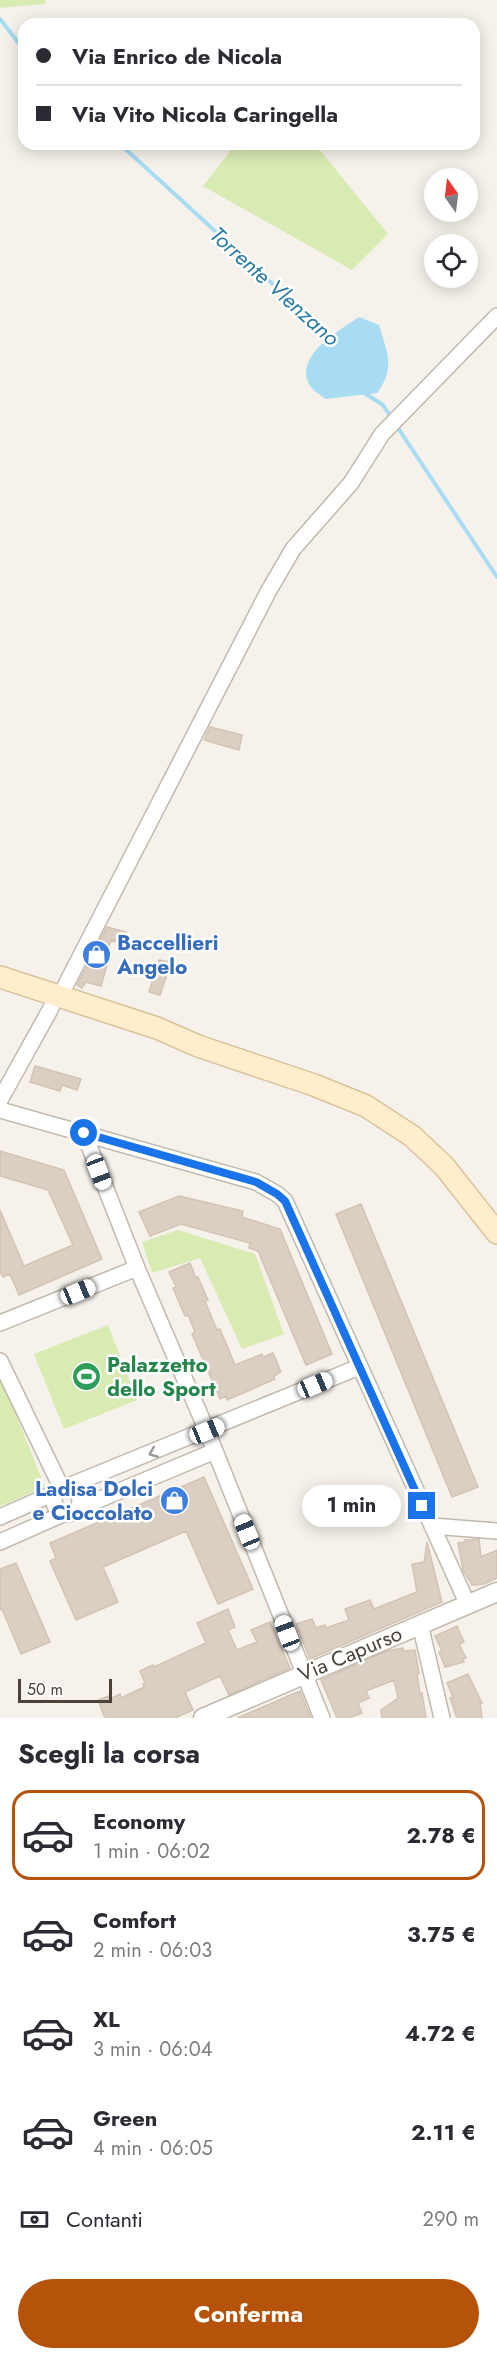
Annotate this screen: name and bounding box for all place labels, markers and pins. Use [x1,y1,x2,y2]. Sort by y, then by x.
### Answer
place label: Baccellieri Angelo [116,928,219,982]
shop icon: Baccellieri Angelo [80,939,112,971]
place label: Palazzetto dello Sport [107,1350,216,1404]
sports icon: Palazzetto dello Sport [70,1361,102,1393]
place label: Ladisa Dolci e Cioccolato [33,1474,153,1528]
shop icon: Ladisa Dolci e Cioccolato [158,1485,190,1517]

